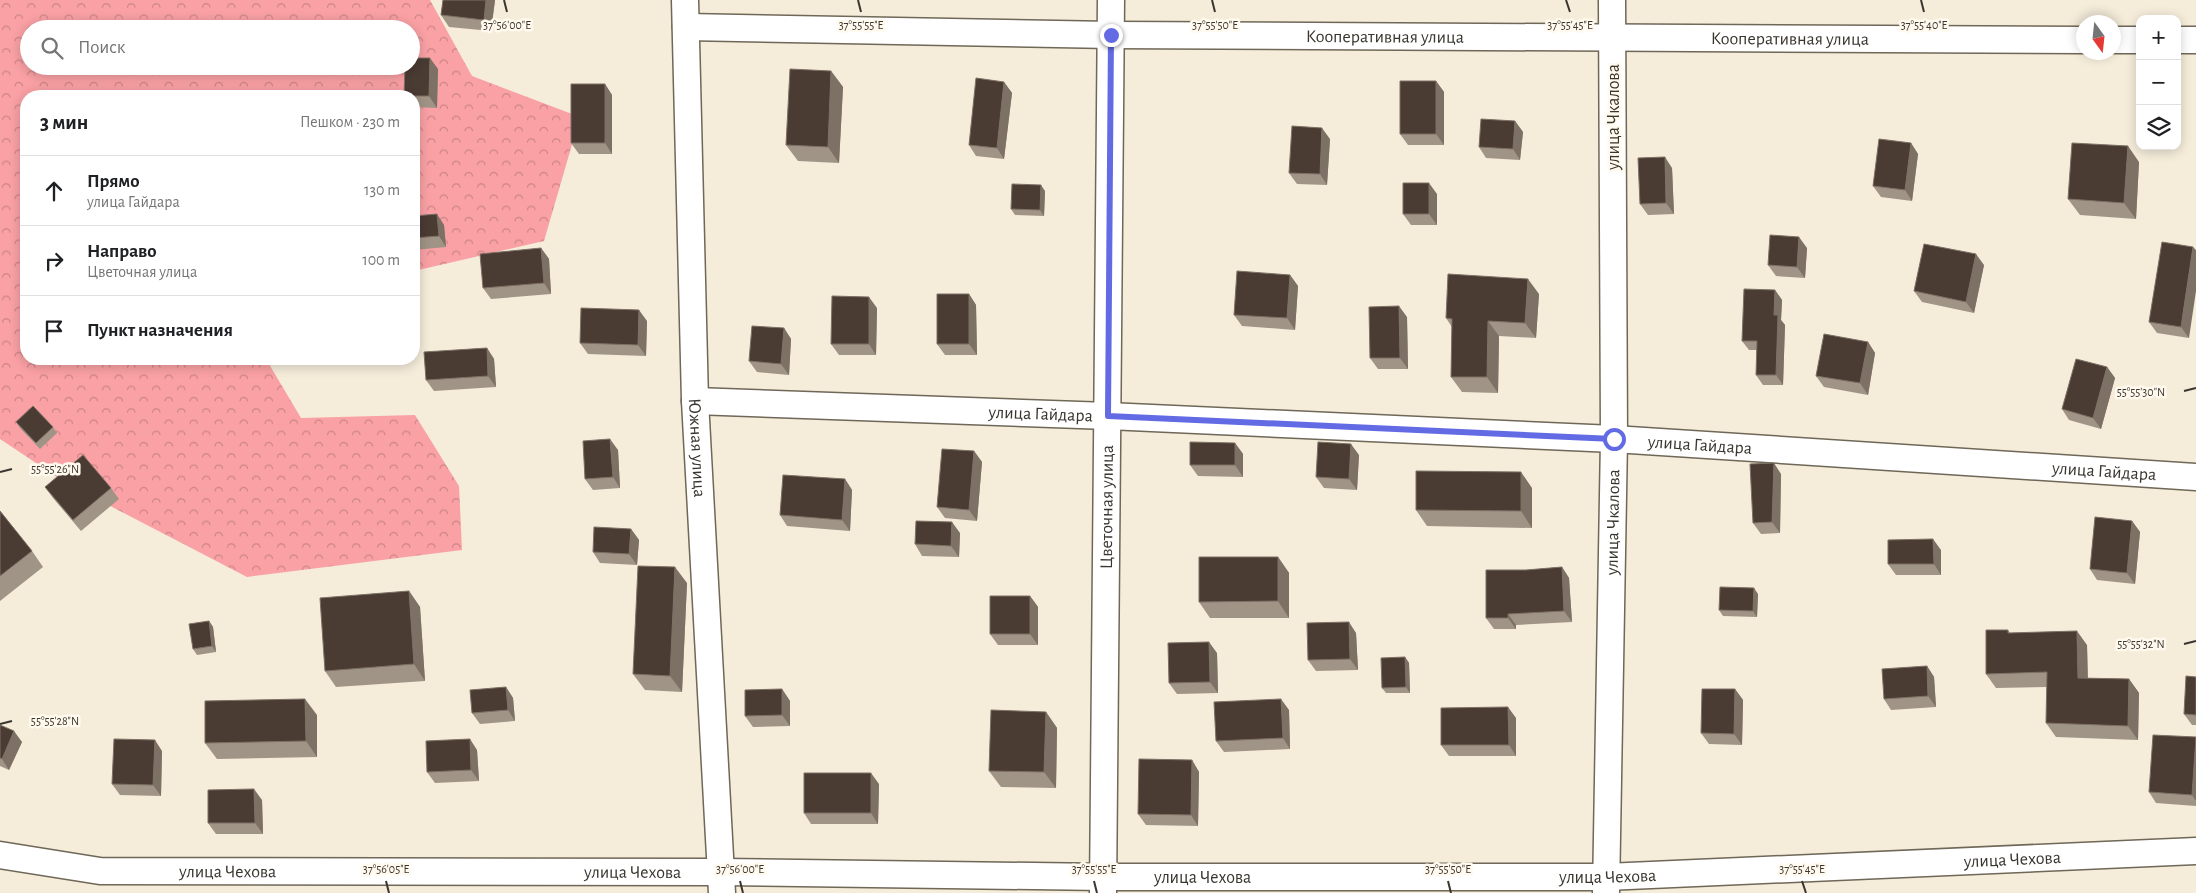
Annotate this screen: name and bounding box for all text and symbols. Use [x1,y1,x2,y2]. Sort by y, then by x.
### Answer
north arrow [2076,15,2121,60]
map controls [2136,15,2181,150]
button: + [2136,15,2181,60]
text: 37°56'00"E [483,19,531,31]
text: 37°55'55"E [839,19,884,31]
text: 37°55'50"E [1192,19,1238,31]
text: 37°55'45"E [1547,19,1593,31]
text: 37°55'40"E [1901,19,1948,31]
search box [20,20,420,75]
route end [1100,24,1123,47]
street label: Кооперативная улица [1306,28,1464,47]
street label: Кооперативная улица [1711,30,1869,49]
icon: search [38,34,66,62]
text: Поиск [78,38,125,57]
button: − [2136,60,2181,105]
street label: улица Чкалова [1605,64,1623,171]
button: layers [2136,105,2181,150]
text: 3 мин [40,112,88,133]
text: Пешком · 230 m [300,114,400,130]
text: Прямо [87,172,140,191]
icon: ahead [40,177,68,205]
text: 130 m [364,182,400,198]
text: улица Гайдара [87,194,180,210]
text: Направо [87,242,157,261]
icon: right [40,247,68,275]
text: 100 m [362,252,400,268]
text: Цветочная улица [87,264,197,280]
icon: arrive [40,317,68,345]
text: Пункт назначения [87,321,233,340]
text: 55°55'30"N [2117,386,2165,398]
street label: Южная улица [685,398,708,498]
street label: улица Гайдара [987,404,1093,425]
route start [1603,428,1626,451]
street label: улица Гайдара [1646,433,1753,458]
street label: Цветочная улица [1098,445,1117,569]
street label: улица Гайдара [2050,460,2157,484]
text: 55°55'26"N [31,463,79,475]
street label: улица Чкалова [1604,469,1623,576]
text: 55°55'32"N [2117,638,2165,650]
text: 55°55'28"N [31,715,79,727]
street label: улица Чехова [1962,849,2061,871]
street label: улица Чехова [178,863,276,881]
text: 37°56'05"E [363,863,410,875]
text: 37°56'00"E [716,863,764,875]
text: 37°55'55"E [1072,863,1117,875]
text: 37°55'50"E [1425,863,1471,875]
text: 37°55'45"E [1779,863,1825,875]
street label: улица Чехова [583,864,681,882]
street label: улица Чехова [1558,867,1657,887]
street label: улица Чехова [1153,869,1251,887]

